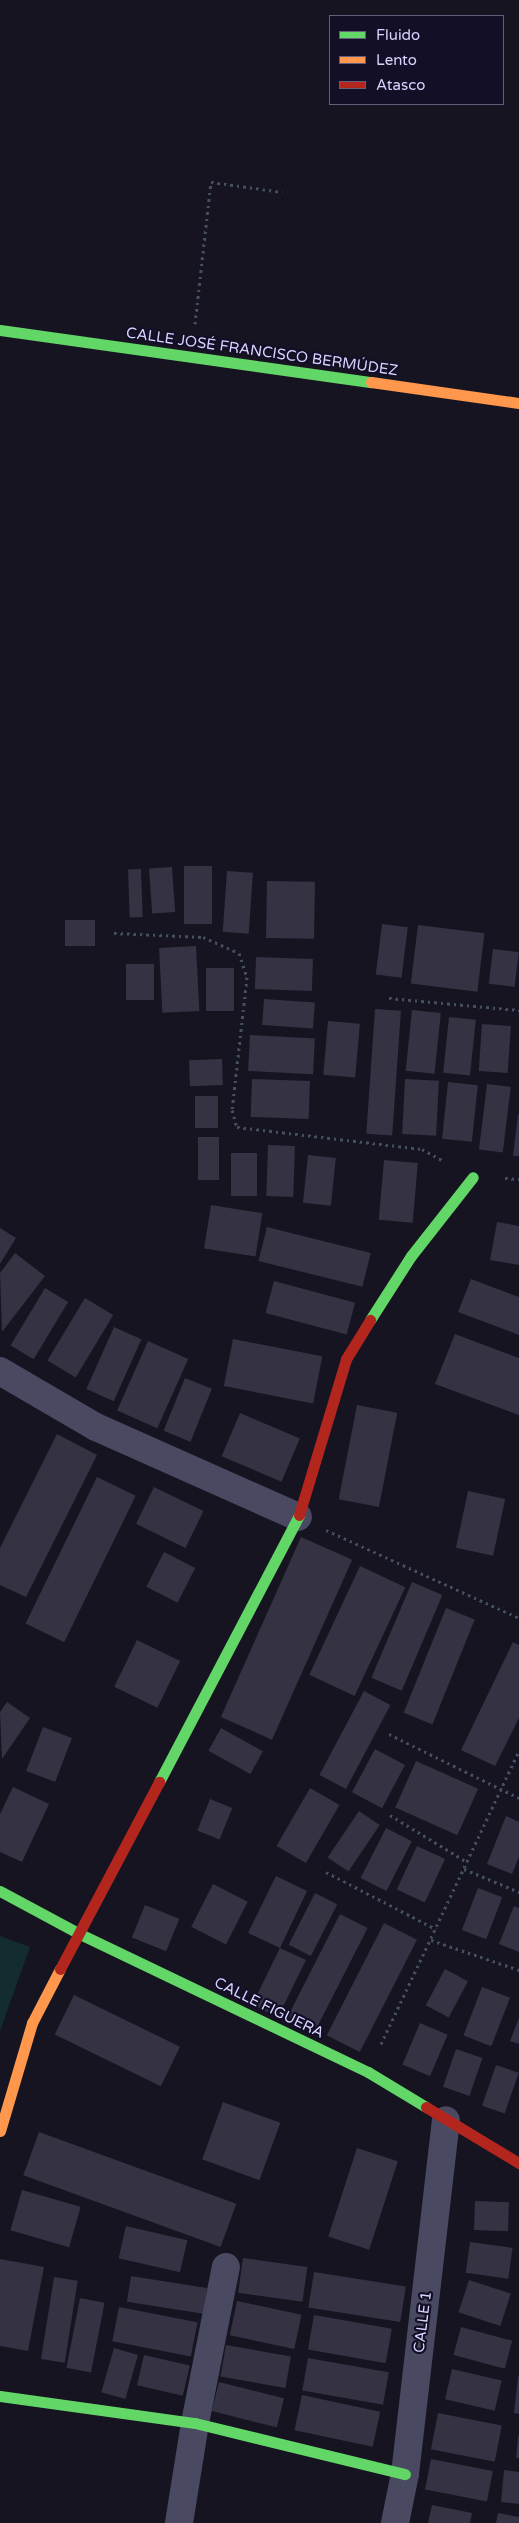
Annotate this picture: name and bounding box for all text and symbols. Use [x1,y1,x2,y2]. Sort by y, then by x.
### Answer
legend [329,15,504,105]
text: Fluido [376,26,420,44]
text: Lento [376,51,417,69]
text: Atasco [376,76,425,94]
street label: CALLE JOSÉ FRANCISCO BERMÚDEZ [125,324,399,380]
street label: CALLE FIGUERA [211,1974,327,2042]
street label: CALLE 1 [410,2290,436,2354]

